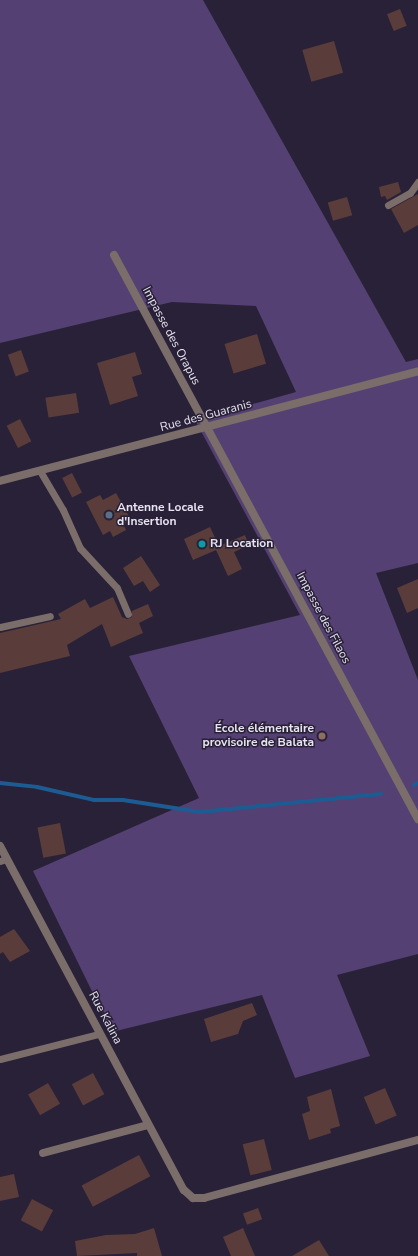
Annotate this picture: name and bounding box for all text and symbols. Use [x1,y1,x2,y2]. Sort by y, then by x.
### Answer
street label: Impasse des Orapus [139,284,203,388]
street label: Rue des Guaranis [159,397,253,435]
place label: Antenne Locale d'Insertion [117,501,204,529]
marker: Antenne Locale d'Insertion [104,510,114,520]
place label: RJ Location [210,537,273,551]
marker: RJ Location [197,539,207,549]
street label: Impasse des Filaos [293,570,353,666]
place label: École élémentaire provisoire de Balata [203,722,314,750]
marker: École élémentaire provisoire de Balata [317,731,327,741]
street label: Rue Kalina [85,989,125,1047]

